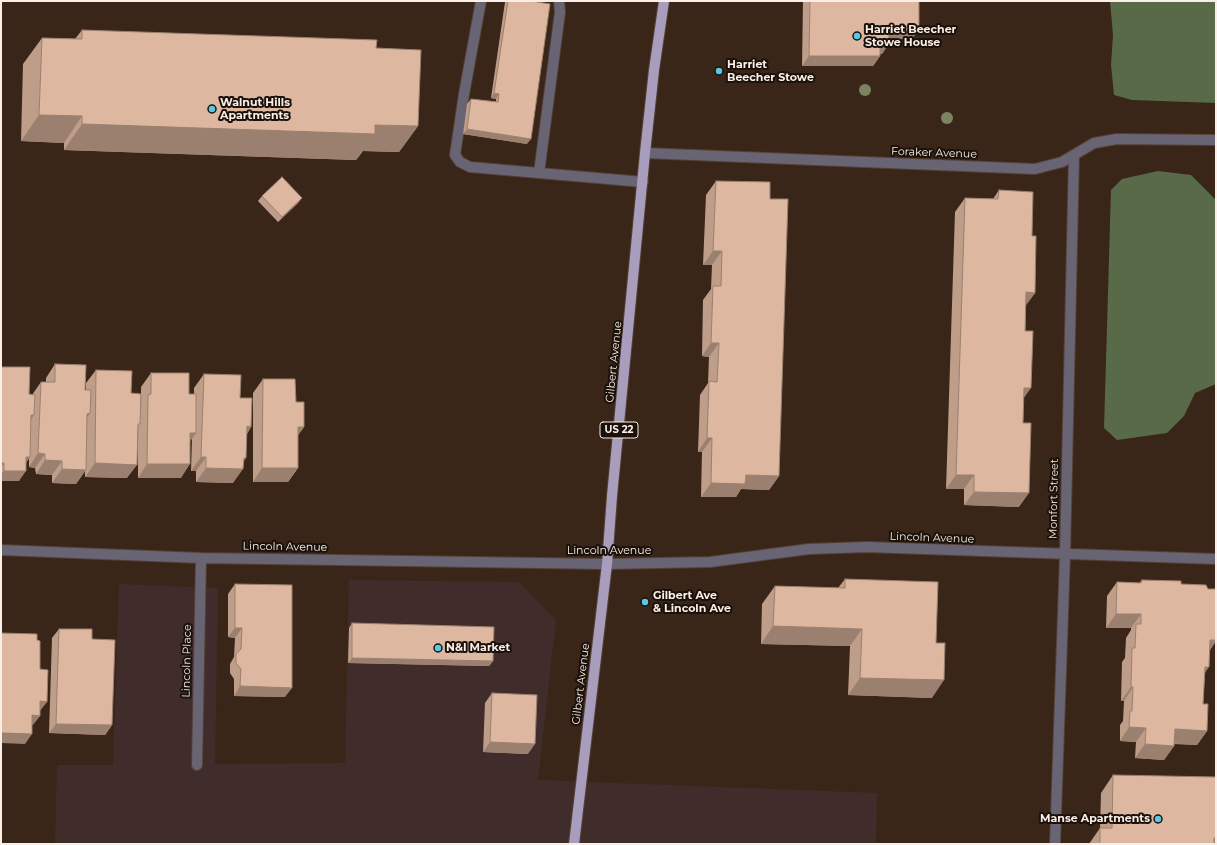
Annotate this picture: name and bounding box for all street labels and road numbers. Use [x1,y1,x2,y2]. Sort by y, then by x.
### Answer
street label: Foraker Avenue [891,145,977,161]
street label: Gilbert Avenue [603,321,625,403]
road number: US 22 [600,422,638,438]
street label: Monfort Street [1047,459,1061,539]
street label: Lincoln Avenue [889,530,975,546]
street label: Lincoln Avenue [243,540,327,554]
street label: Lincoln Avenue [567,544,651,558]
street label: Lincoln Place [180,624,194,698]
street label: Gilbert Avenue [569,643,593,725]

